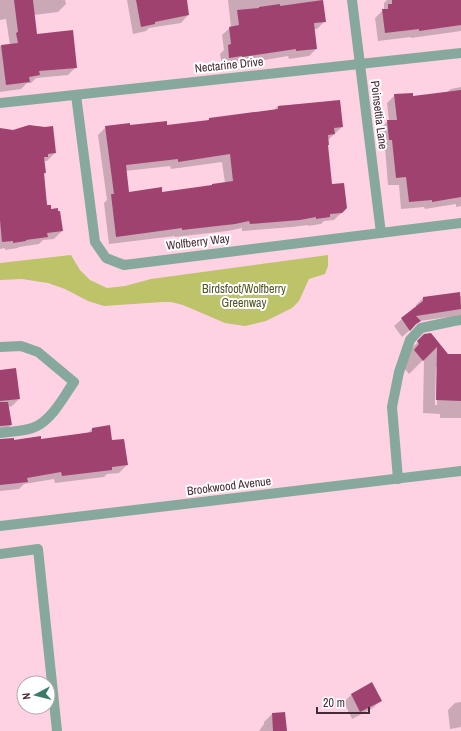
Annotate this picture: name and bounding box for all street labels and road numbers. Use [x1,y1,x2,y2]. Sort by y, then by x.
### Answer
street label: Nectarine Drive [194,53,264,77]
street label: Poinsettia Lane [367,80,391,150]
street label: Wolfberry Way [165,230,231,254]
street label: Brookwood Avenue [186,473,272,499]

